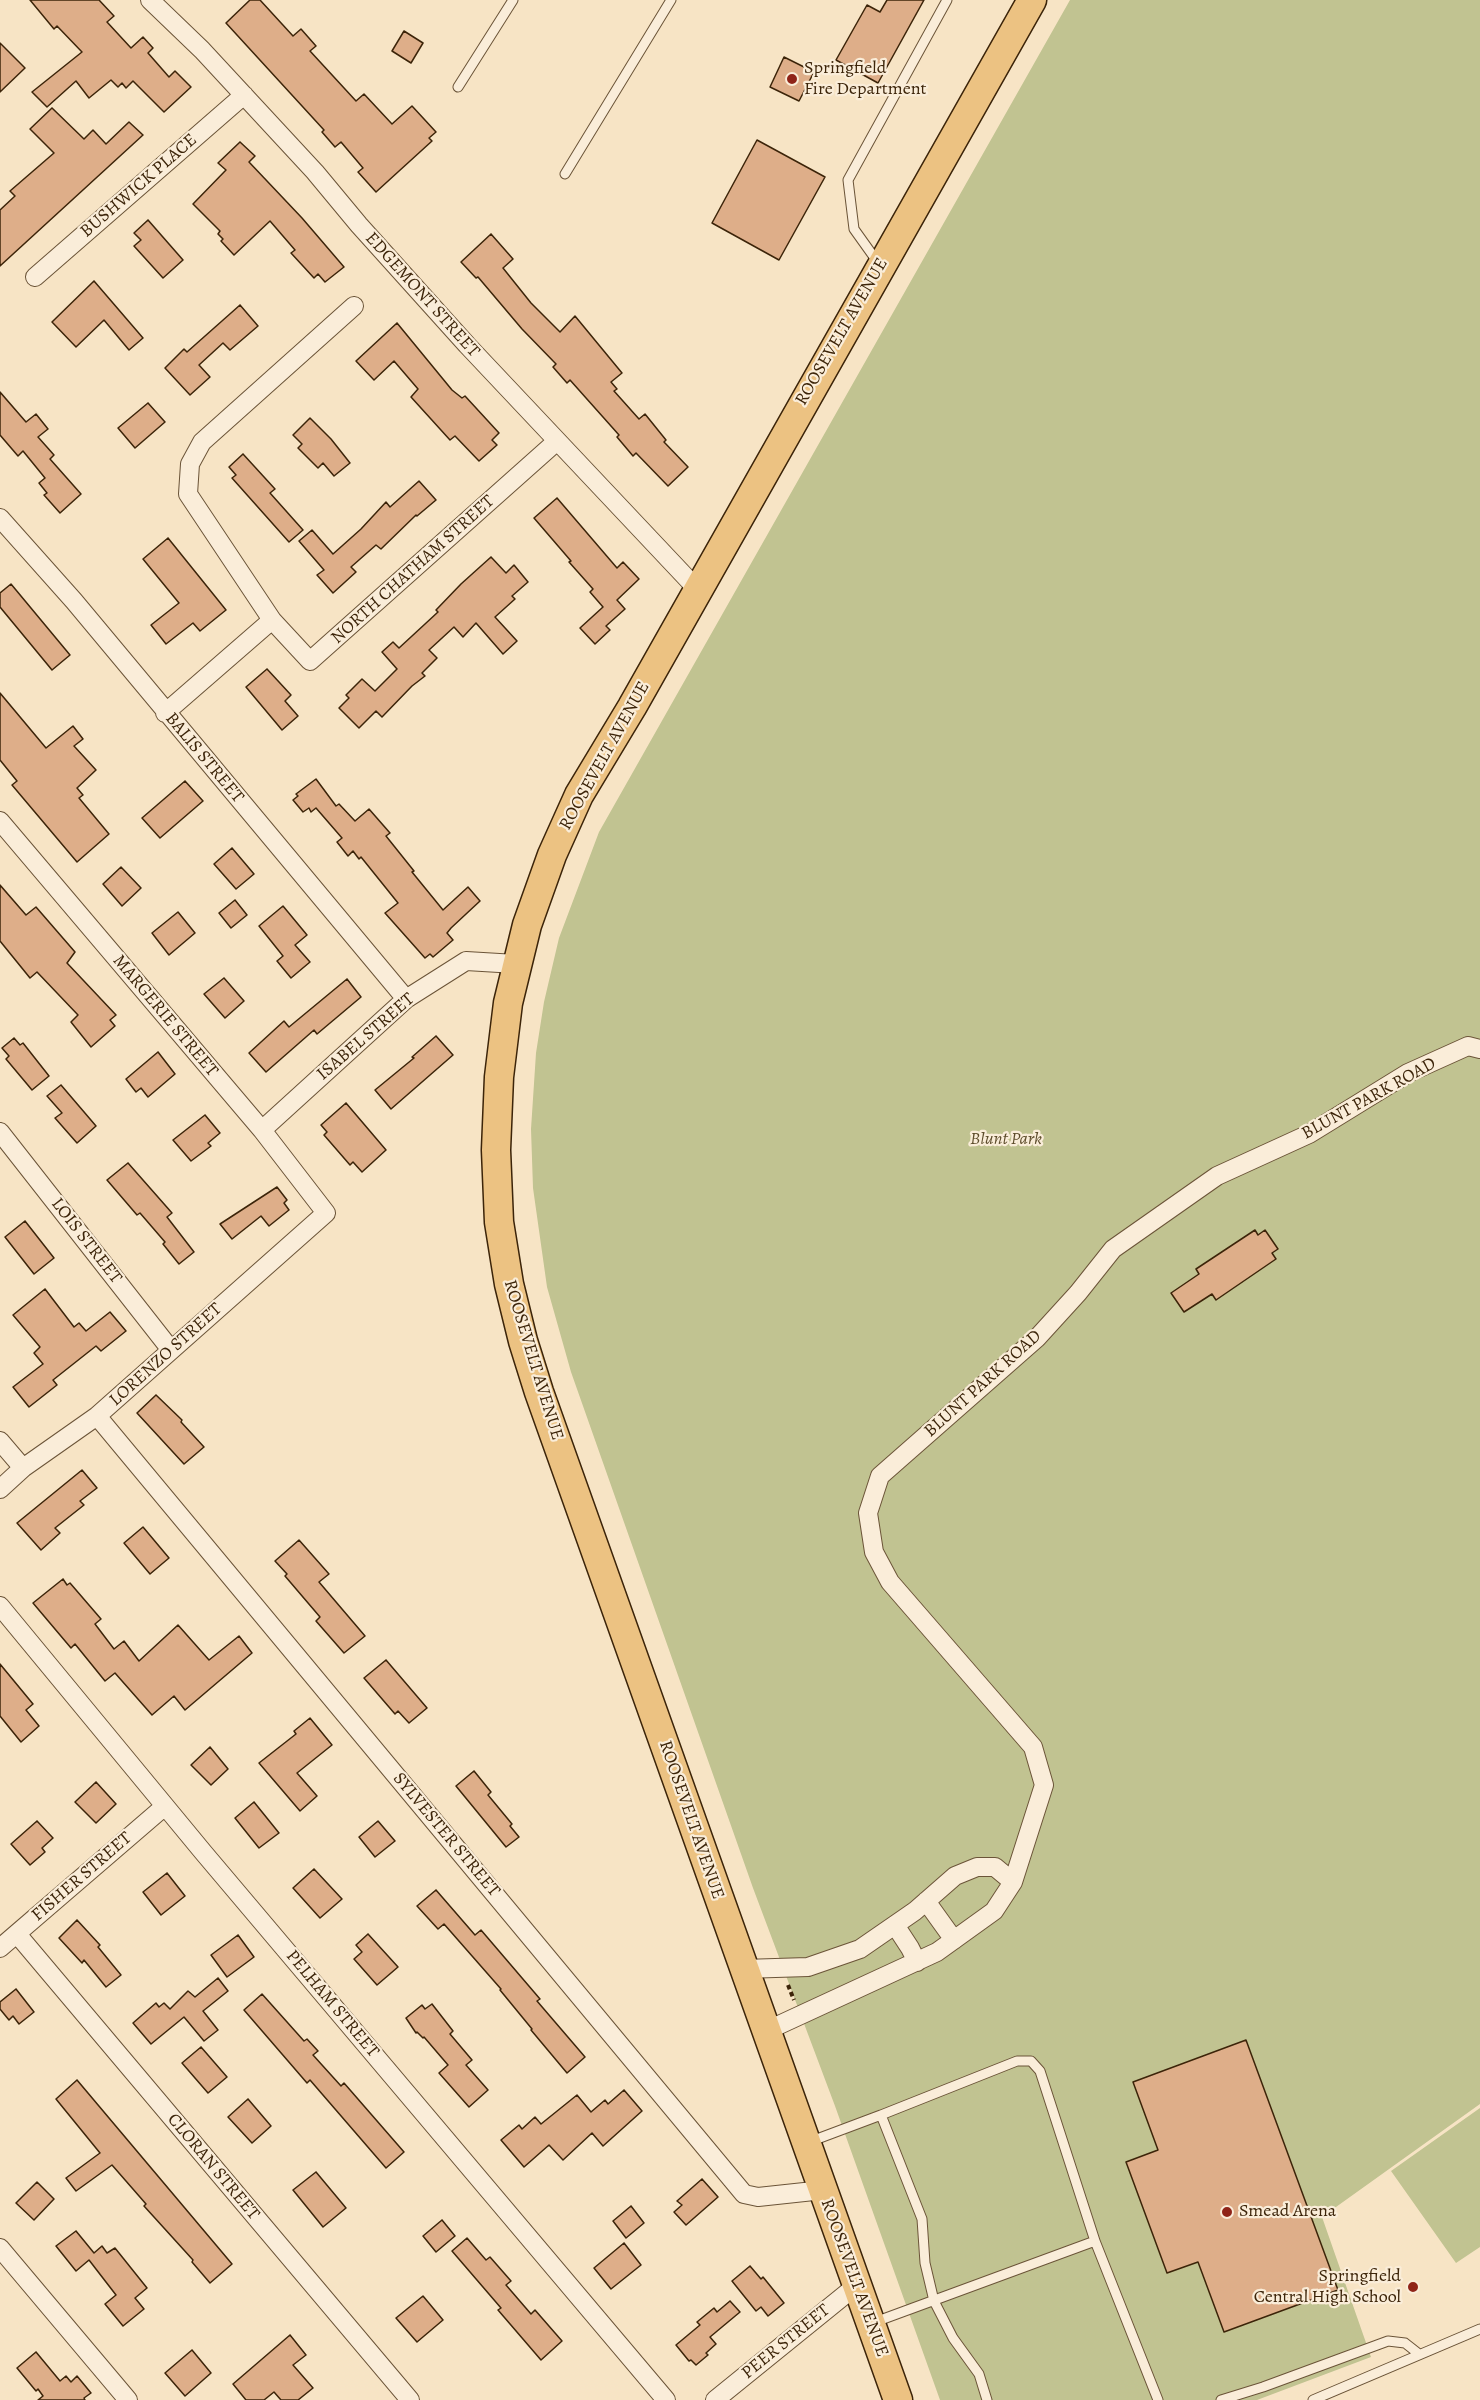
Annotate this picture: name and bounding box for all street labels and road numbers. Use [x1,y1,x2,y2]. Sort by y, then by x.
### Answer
street label: BUSHWICK PLACE [76,130,202,242]
street label: EDGEMONT STREET [360,228,484,362]
street label: ROOSEVELT AVENUE [791,254,893,410]
street label: NORTH CHATHAM STREET [327,491,499,649]
street label: ROOSEVELT AVENUE [555,678,655,834]
street label: BALIS STREET [160,709,248,807]
street label: MARGERIE STREET [108,951,222,1081]
street label: ISABEL STREET [313,989,419,1085]
street label: BLUNT PARK ROAD [1298,1053,1440,1145]
street label: LOIS STREET [46,1194,126,1288]
street label: ROOSEVELT AVENUE [498,1277,568,1443]
street label: LORENZO STREET [105,1299,227,1411]
street label: BLUNT PARK ROAD [920,1326,1046,1442]
street label: ROOSEVELT AVENUE [654,1738,728,1902]
street label: SYLVESTER STREET [388,1769,504,1901]
street label: FISHER STREET [28,1828,136,1926]
street label: PELHAM STREET [281,1946,383,2062]
street label: CLORAN STREET [162,2109,264,2225]
street label: ROOSEVELT AVENUE [815,2196,893,2360]
street label: PEER STREET [738,2300,834,2384]

